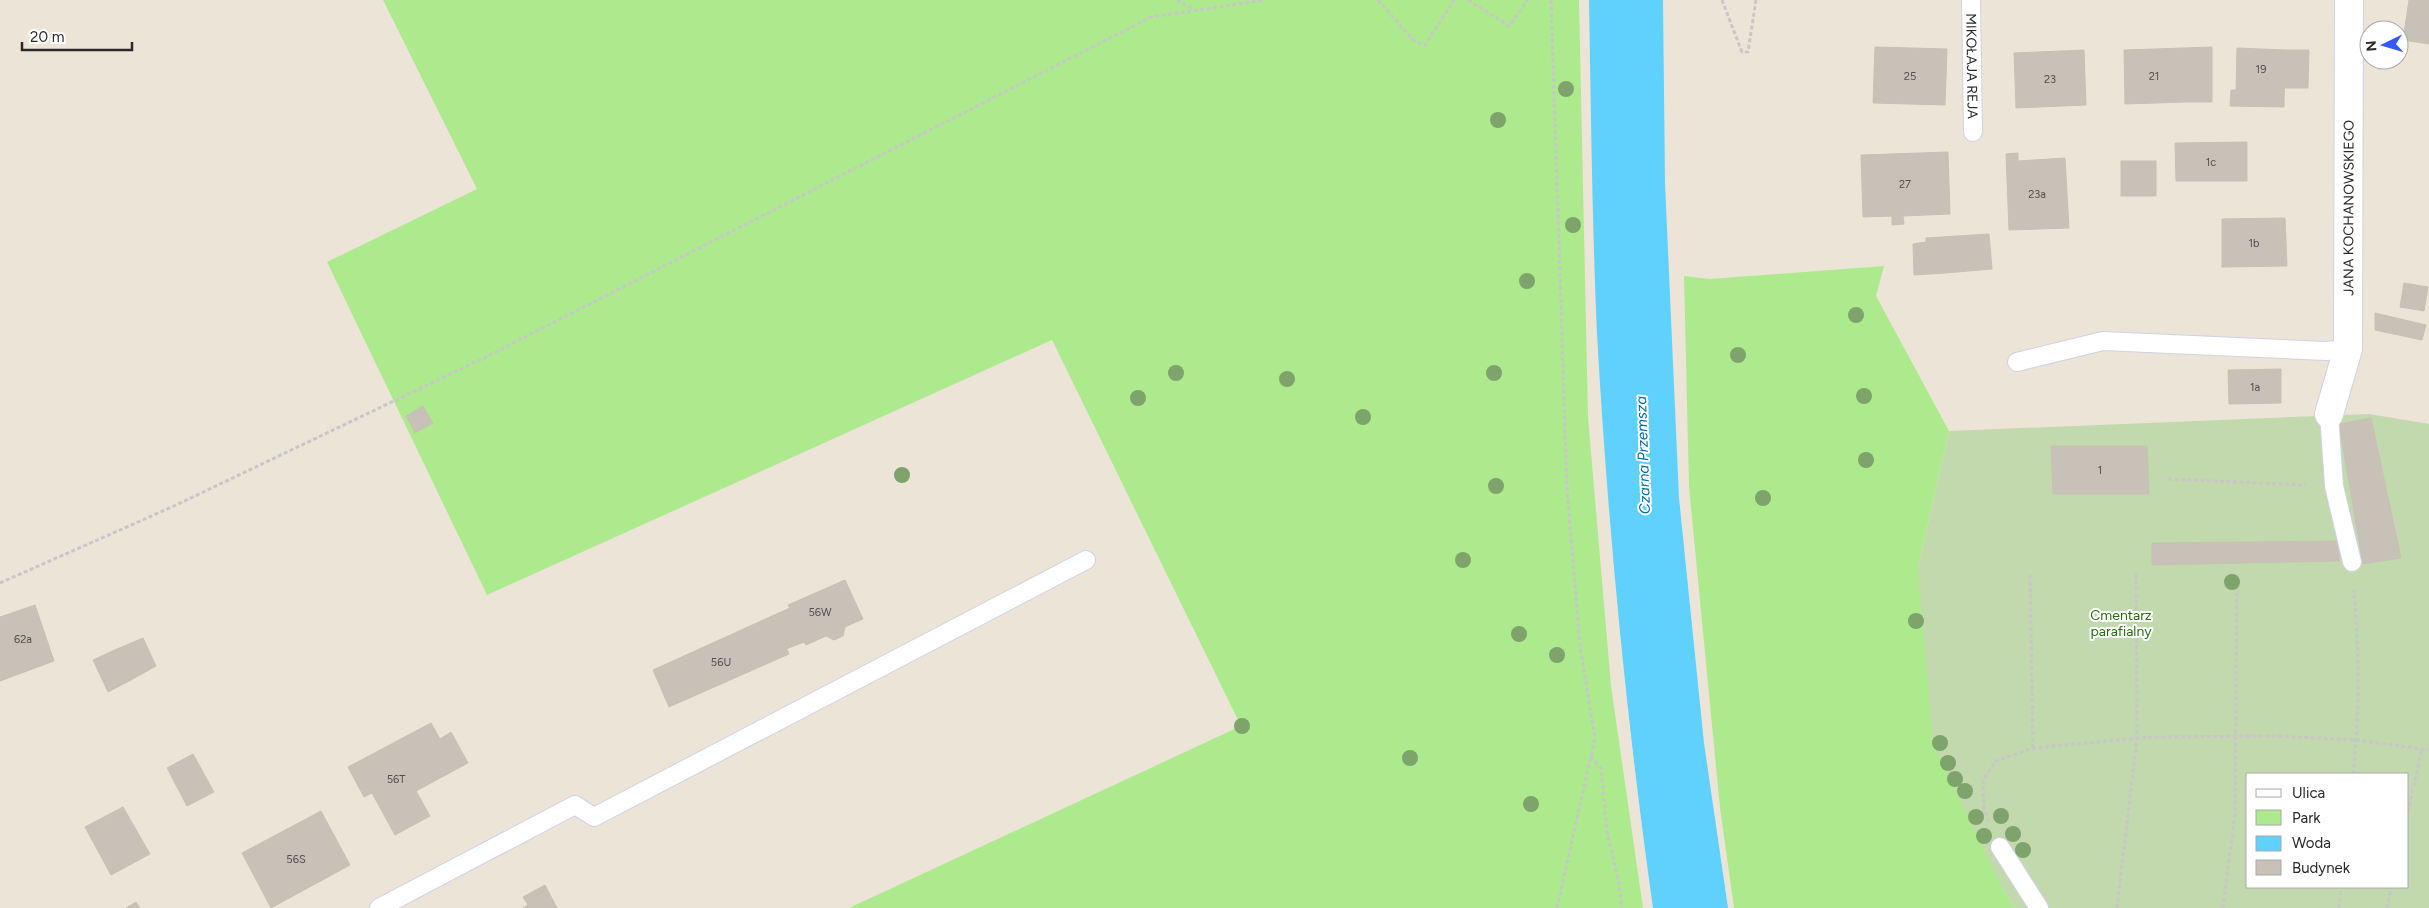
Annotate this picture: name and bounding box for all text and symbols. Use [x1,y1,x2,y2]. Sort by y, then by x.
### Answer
street label: MIKOŁAJA REJA [1962,13,1981,120]
scale bar [22,20,132,52]
north arrow [2359,20,2409,70]
text: 20 m [30,28,64,46]
text: N [2363,40,2380,52]
house number: 19 [2256,63,2266,76]
house number: 25 [1904,70,1916,83]
house number: 21 [2149,70,2159,83]
house number: 23 [2044,73,2056,86]
street label: JANA KOCHANOWSKIEGO [2340,120,2358,296]
house number: 1c [2206,156,2216,169]
house number: 27 [1899,178,1911,191]
house number: 23a [2028,188,2046,201]
house number: 1b [2249,237,2260,250]
house number: 1a [2250,381,2260,394]
water label: Czarna Przemsza [1632,395,1654,514]
house number: 1 [2098,464,2102,477]
house number: 56W [808,606,832,619]
park label: Cmentarz parafialny [2090,607,2152,640]
house number: 62a [14,633,32,646]
house number: 56U [711,656,731,669]
house number: 56T [387,773,405,786]
legend [2246,773,2409,888]
text: Ulica [2292,784,2325,802]
text: Park [2292,809,2321,827]
text: Woda [2292,834,2331,852]
house number: 56S [286,853,306,866]
text: Budynek [2292,859,2351,877]

